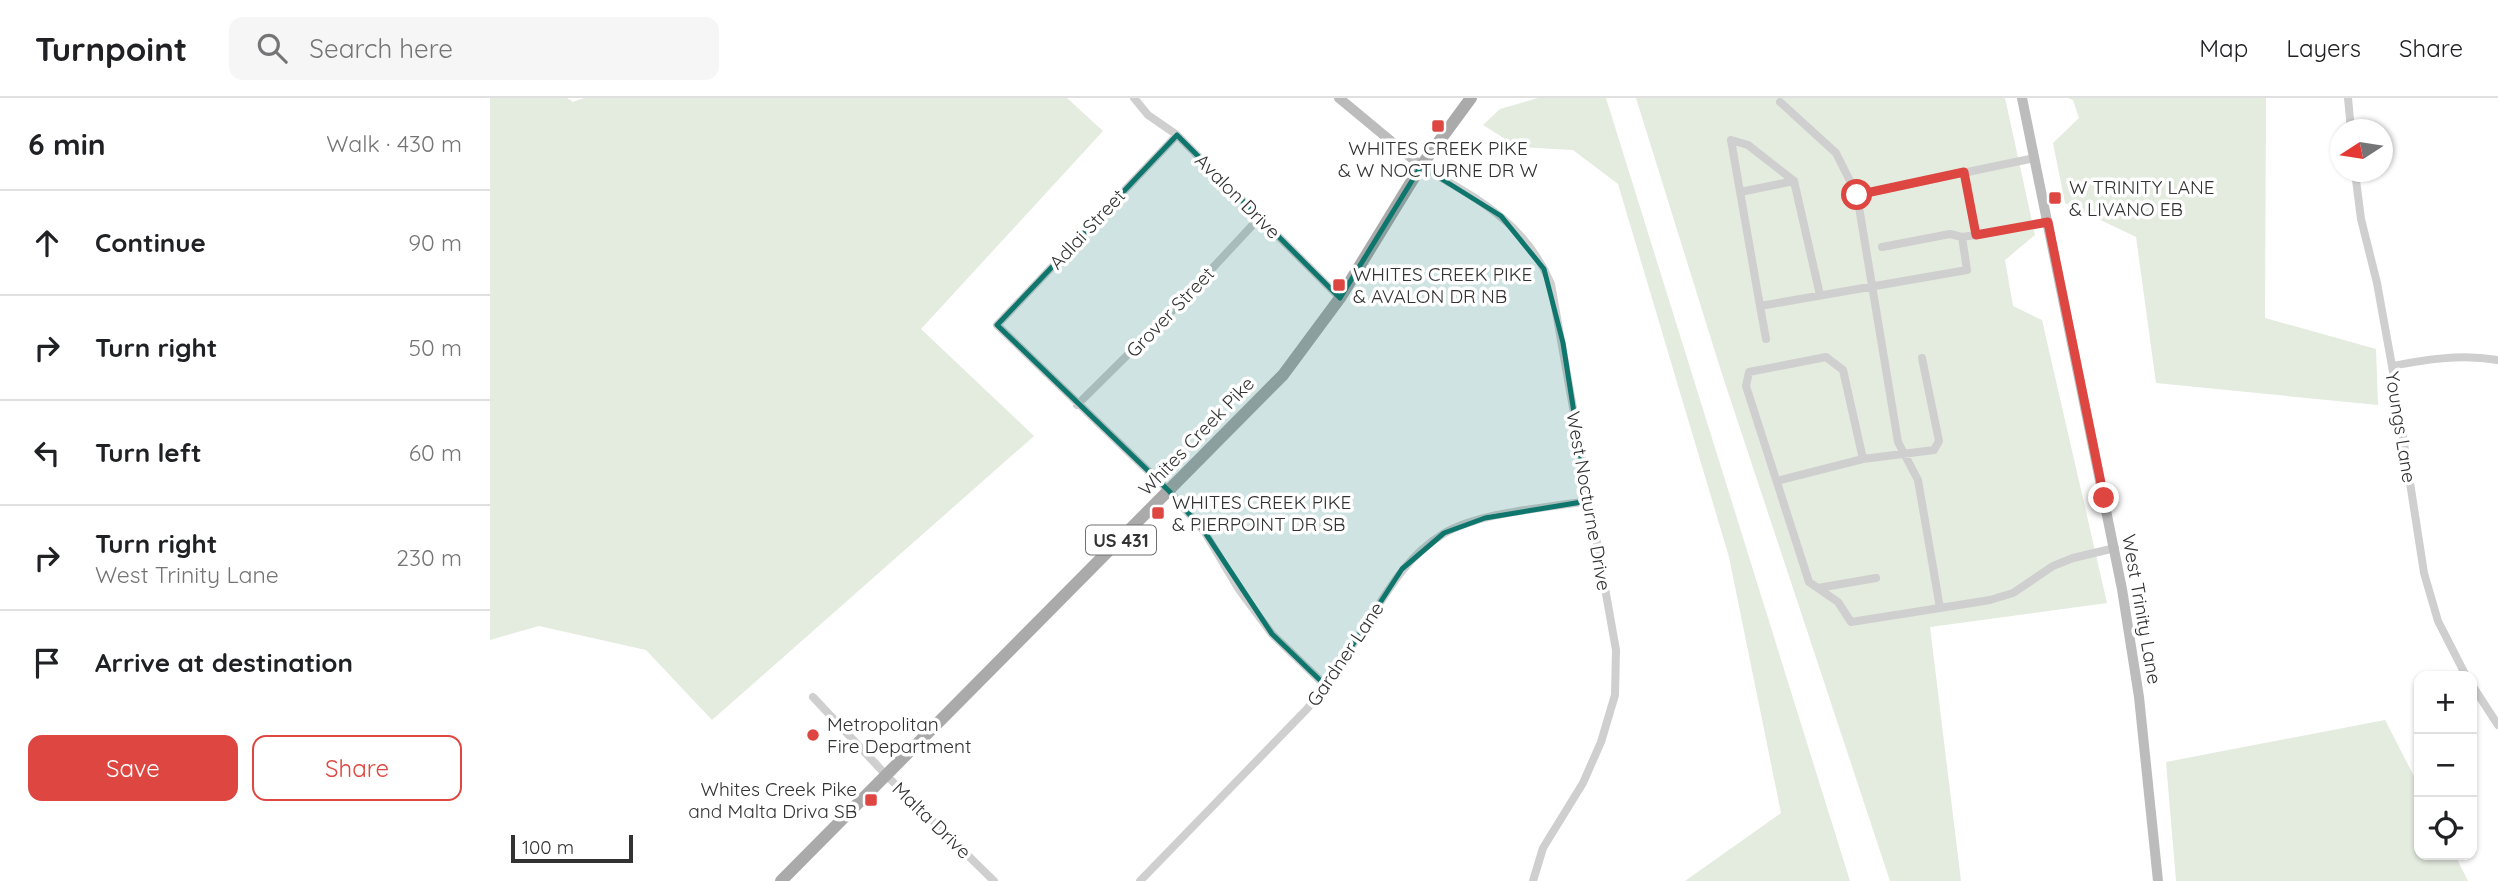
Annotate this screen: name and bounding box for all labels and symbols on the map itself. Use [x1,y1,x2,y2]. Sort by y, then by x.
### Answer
marker: WHITES CREEK PIKE & W NOCTURNE DR W [1430,118,1446,134]
north arrow [2330,119,2393,182]
place label: WHITES CREEK PIKE & W NOCTURNE DR W [1338,136,1538,182]
street label: Avalon Drive [1190,148,1286,244]
place label: W TRINITY LANE & LIVANO EB [2069,175,2215,221]
route start [1841,179,1872,210]
street label: Adlai Street [1044,184,1130,274]
marker: W TRINITY LANE & LIVANO EB [2047,190,2063,206]
street label: Grover Street [1121,262,1219,362]
place label: WHITES CREEK PIKE & AVALON DR NB [1353,262,1532,308]
marker: WHITES CREEK PIKE & AVALON DR NB [1331,277,1347,293]
street label: Youngs Lane [2380,370,2422,484]
street label: Whites Creek Pike [1133,371,1259,501]
street label: West Nocturne Drive [1561,409,1617,593]
route end [2088,482,2119,513]
place label: WHITES CREEK PIKE & PIERPOINT DR SB [1172,490,1351,536]
marker: WHITES CREEK PIKE & PIERPOINT DR SB [1150,505,1166,521]
road number: US 431 [1086,526,1156,555]
street label: West Trinity Lane [2117,532,2167,686]
street label: Gardner Lane [1301,597,1389,711]
place label: Metropolitan Fire Department [827,712,971,758]
marker: Metropolitan Fire Department [805,727,821,743]
street label: Malta Drive [888,776,976,864]
place label: Whites Creek Pike and Malta Driva SB [688,777,857,823]
marker: Whites Creek Pike and Malta Driva SB [863,792,879,808]
scale bar [511,832,634,864]

